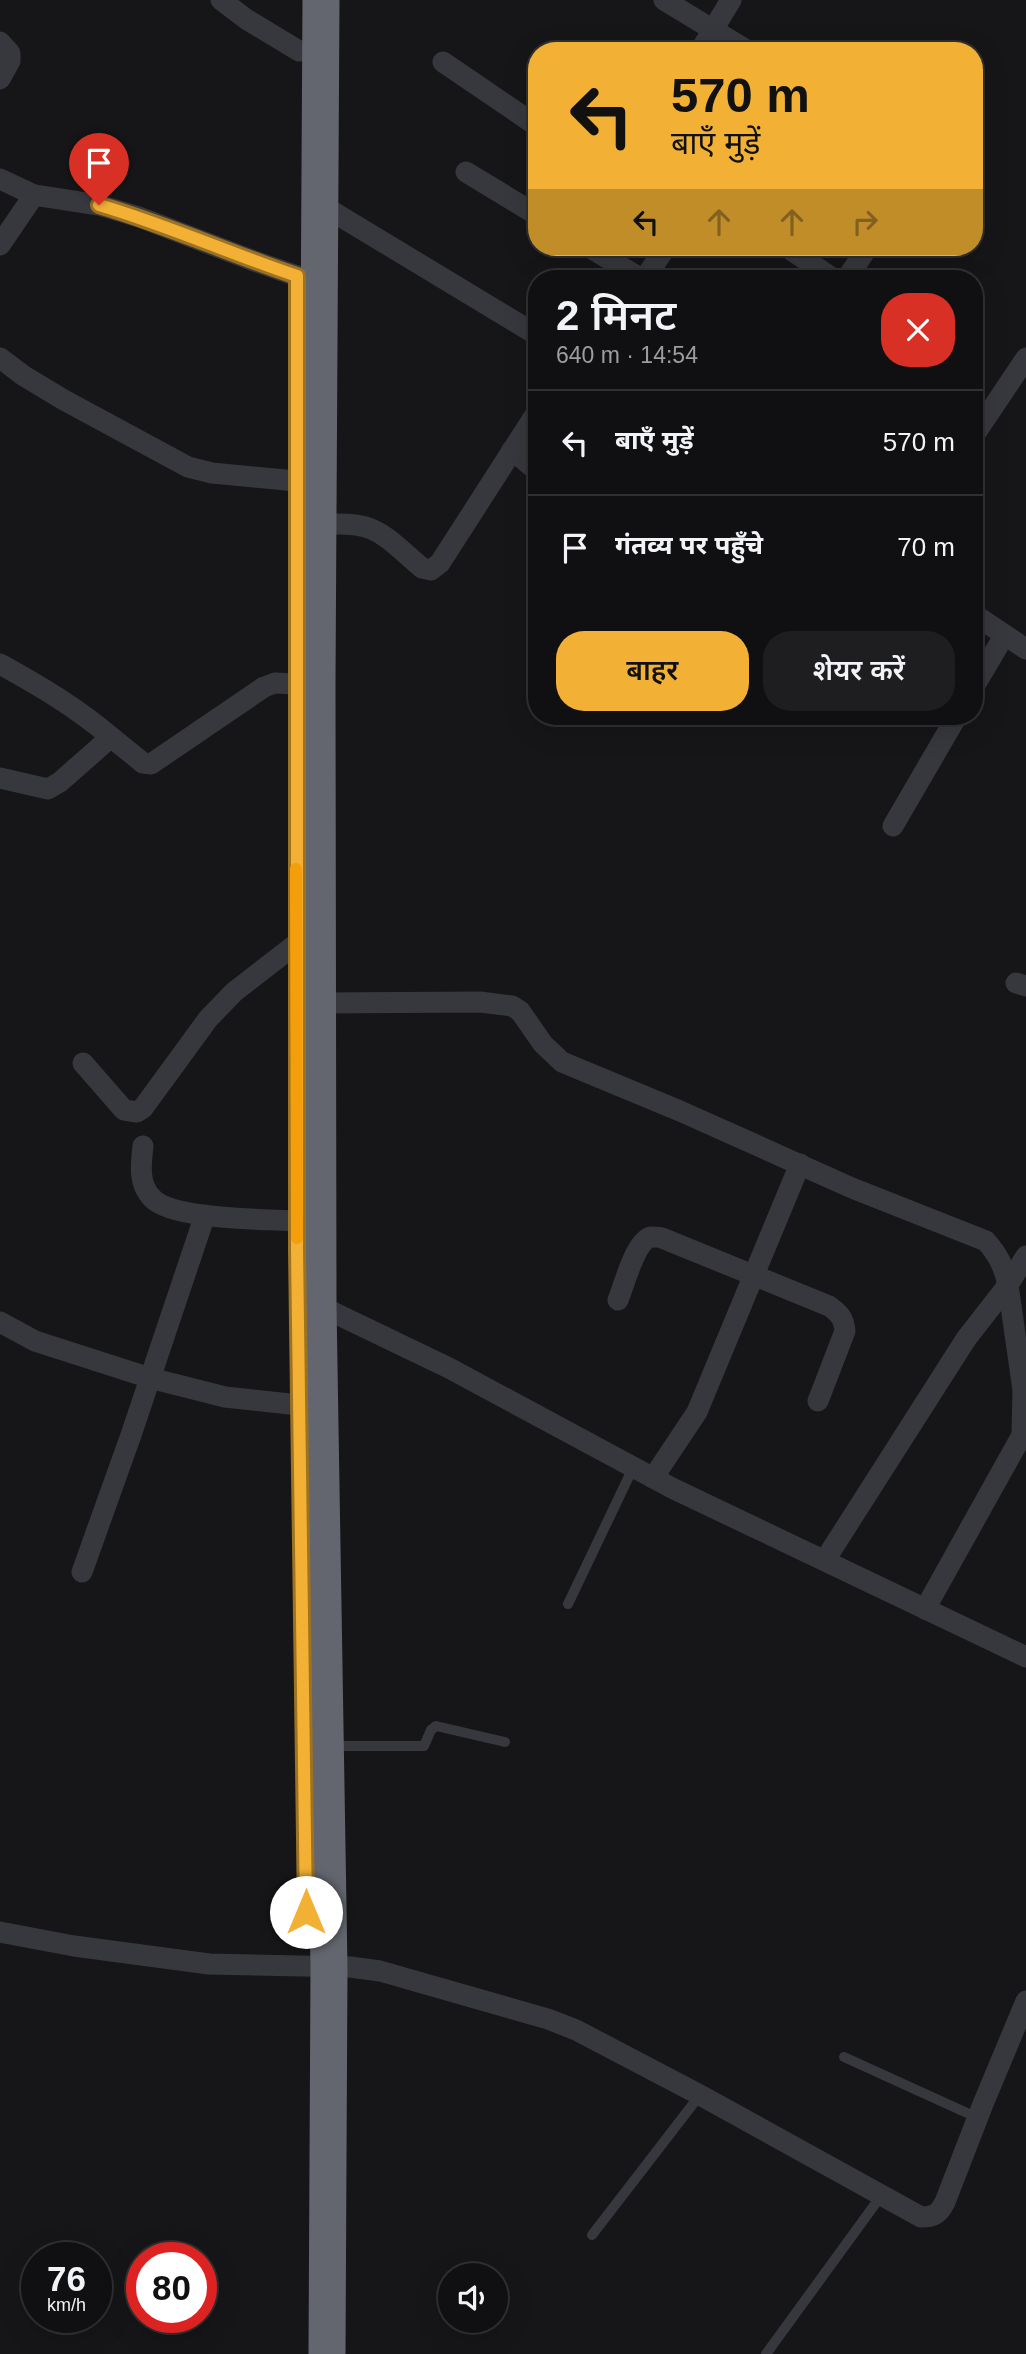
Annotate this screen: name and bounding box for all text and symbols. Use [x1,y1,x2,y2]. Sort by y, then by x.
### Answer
text: 570 m [671,68,810,122]
icon: left [556,70,647,161]
text: बाएँ मुड़ें [671,125,760,161]
pin [69,133,129,205]
icon: arrive [80,144,118,182]
icon: left [627,203,665,241]
icon: ahead [700,203,738,241]
icon: ahead [773,203,811,241]
icon: right [846,203,884,241]
text: 2 मिनट [556,292,676,339]
button: close [881,293,955,367]
text: 640 m · 14:54 [556,342,698,368]
icon: left [556,424,594,462]
text: बाएँ मुड़ें [615,425,694,455]
text: 570 m [883,427,955,457]
icon: arrive [556,529,594,567]
text: गंतव्य पर पहुँचे [615,530,763,560]
text: 70 m [897,532,955,562]
button: बाहर [556,631,749,711]
button: शेयर करें [763,631,955,711]
position arrow [269,1875,343,1949]
speed limit sign: 80 [126,2242,217,2333]
text: 76 [47,2259,86,2298]
map controls [438,2263,508,2333]
button: sound [438,2263,508,2333]
text: km/h [47,2295,86,2315]

